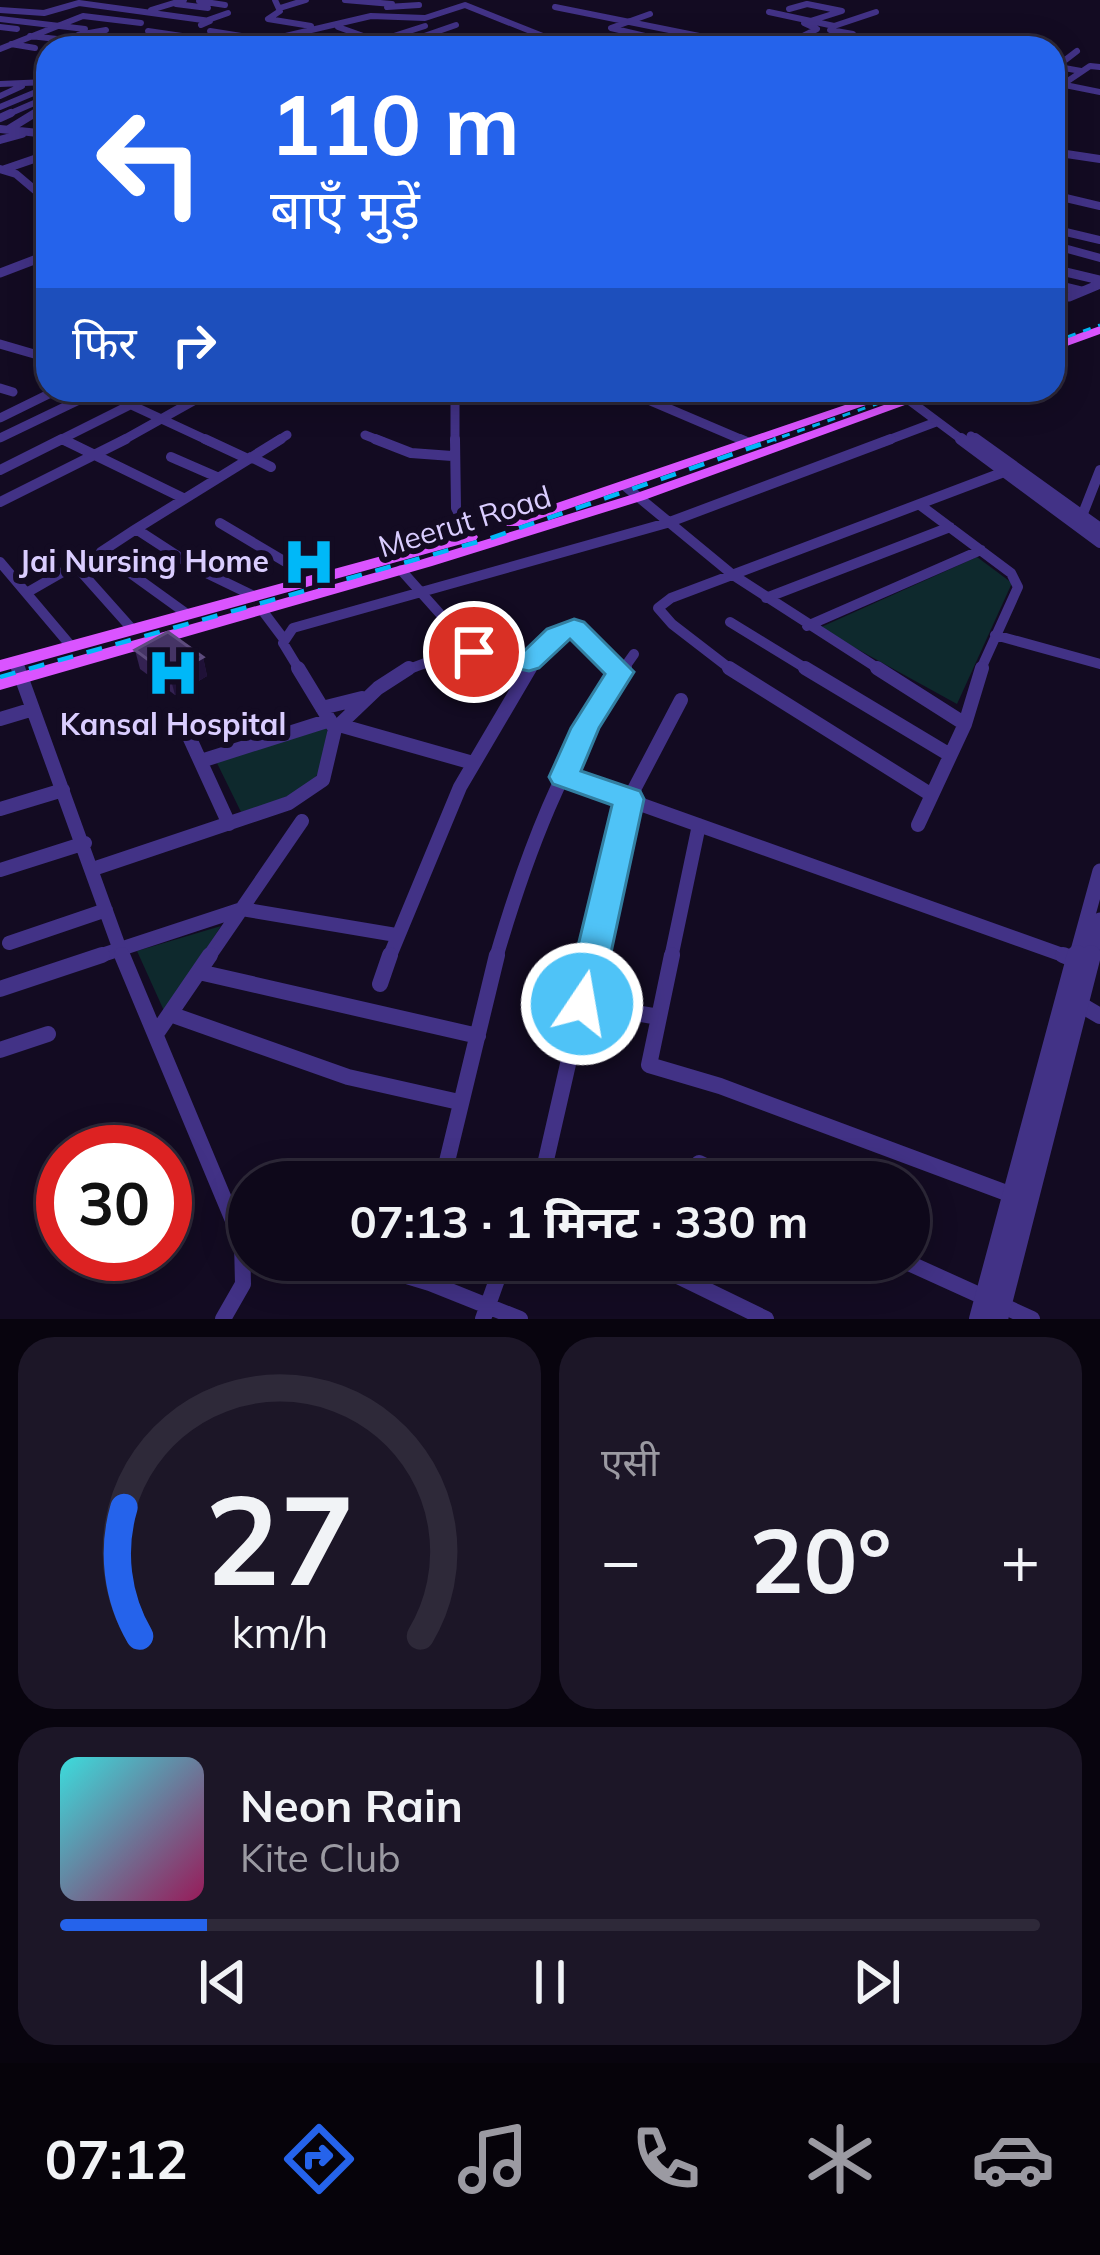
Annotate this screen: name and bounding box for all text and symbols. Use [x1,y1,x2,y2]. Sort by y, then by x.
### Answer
text: 110 m [270,71,520,176]
icon: left [72,84,228,240]
text: बाएँ मुड़ें [270,175,420,243]
icon: right [161,312,227,378]
text: फिर [72,314,137,370]
street label: Meerut Road [374,477,556,565]
hospital icon: Jai Nursing Home [280,533,338,591]
place label: Jai Nursing Home [19,542,269,580]
pin [423,601,525,703]
icon: arrive [441,619,507,685]
hospital icon: Kansal Hospital [144,644,202,702]
place label: Kansal Hospital [60,705,286,743]
position arrow [519,941,645,1067]
speed limit sign: 30 [36,1125,192,1281]
text: 07:13 · 1 मिनट · 330 m [350,1193,808,1249]
text: एसी [601,1437,659,1486]
text: 27 [205,1460,354,1616]
text: 20° [749,1503,892,1616]
text: − [601,1518,641,1601]
text: + [1000,1518,1040,1601]
text: km/h [231,1605,328,1659]
text: Neon Rain [240,1777,463,1833]
text: Kite Club [240,1833,401,1882]
icon: previous [190,1949,256,2015]
icon: pause [517,1949,583,2015]
icon: next [844,1949,910,2015]
icon: directions [277,2117,361,2201]
icon: music [451,2117,535,2201]
icon: phone [624,2117,708,2201]
icon: climate [798,2117,882,2201]
icon: car [971,2117,1055,2201]
text: 07:12 [45,2125,188,2193]

